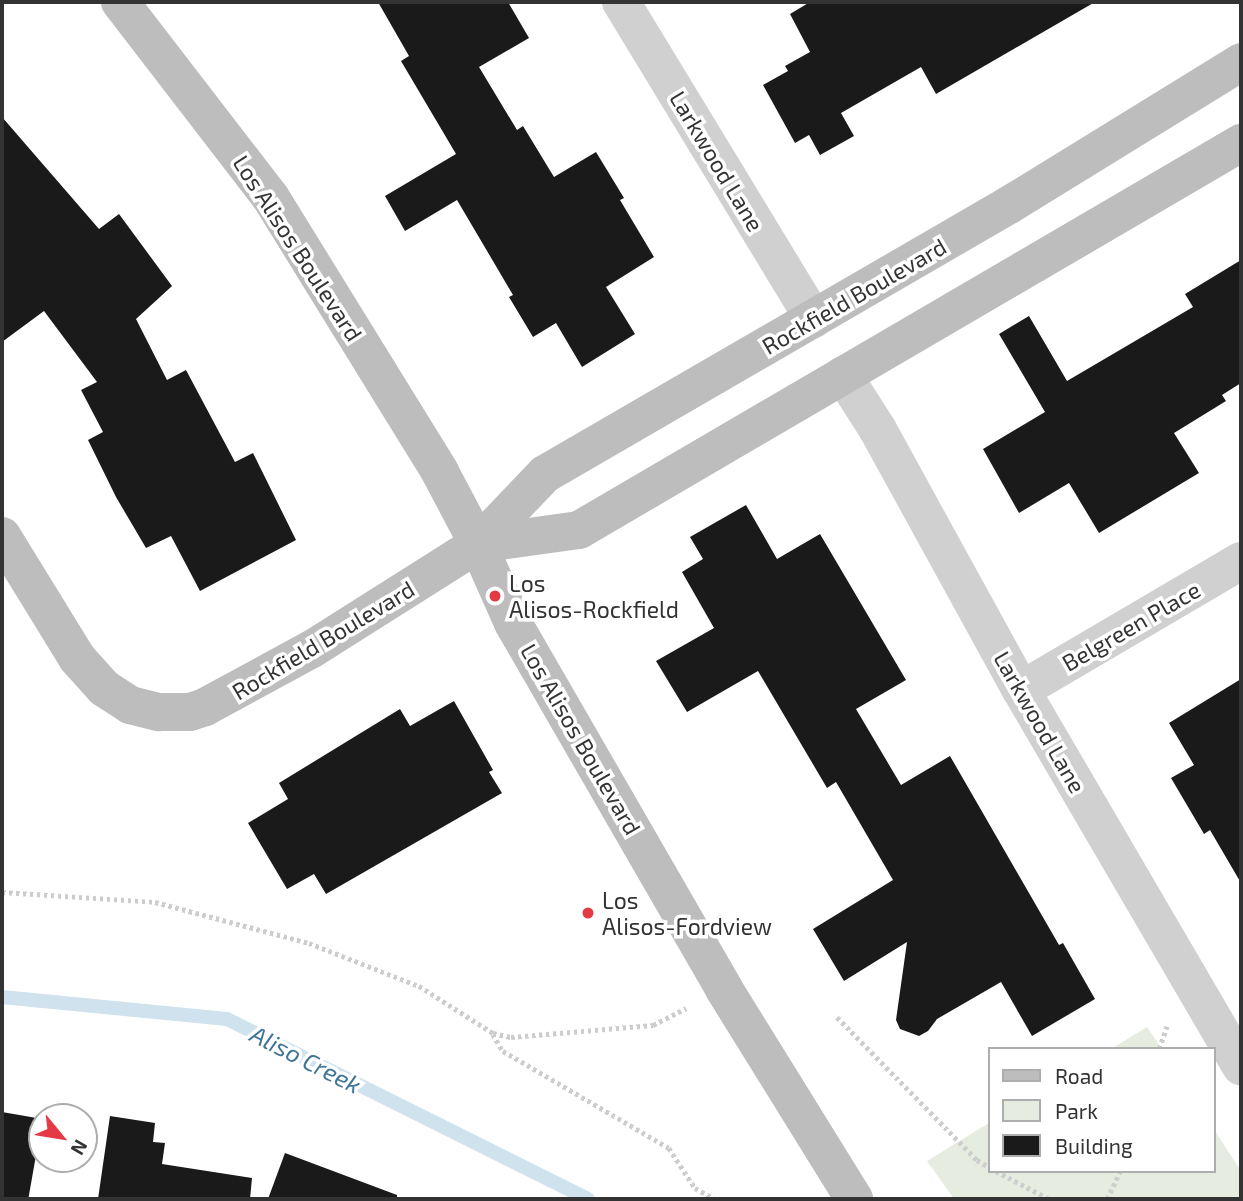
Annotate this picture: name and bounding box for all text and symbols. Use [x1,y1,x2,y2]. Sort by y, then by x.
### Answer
street label: Larkwood Lane [664,86,770,236]
street label: Los Alisos Boulevard [227,150,369,346]
street label: Rockfield Boulevard [757,232,951,360]
place label: Los Alisos-Rockfield [509,569,679,623]
street label: Rockfield Boulevard [227,575,419,705]
street label: Belgreen Place [1057,575,1205,677]
marker: Los Alisos-Rockfield [487,588,503,604]
street label: Los Alisos Boulevard [515,638,647,840]
street label: Larkwood Lane [988,646,1092,798]
place label: Los Alisos-Fordview [602,886,772,940]
marker: Los Alisos-Fordview [580,905,596,921]
water label: Aliso Creek [246,1019,366,1099]
legend [988,1047,1215,1173]
text: Road [1055,1063,1103,1088]
text: Park [1055,1098,1098,1123]
north arrow [28,1103,98,1173]
text: Building [1055,1133,1133,1158]
text: N [66,1136,93,1159]

